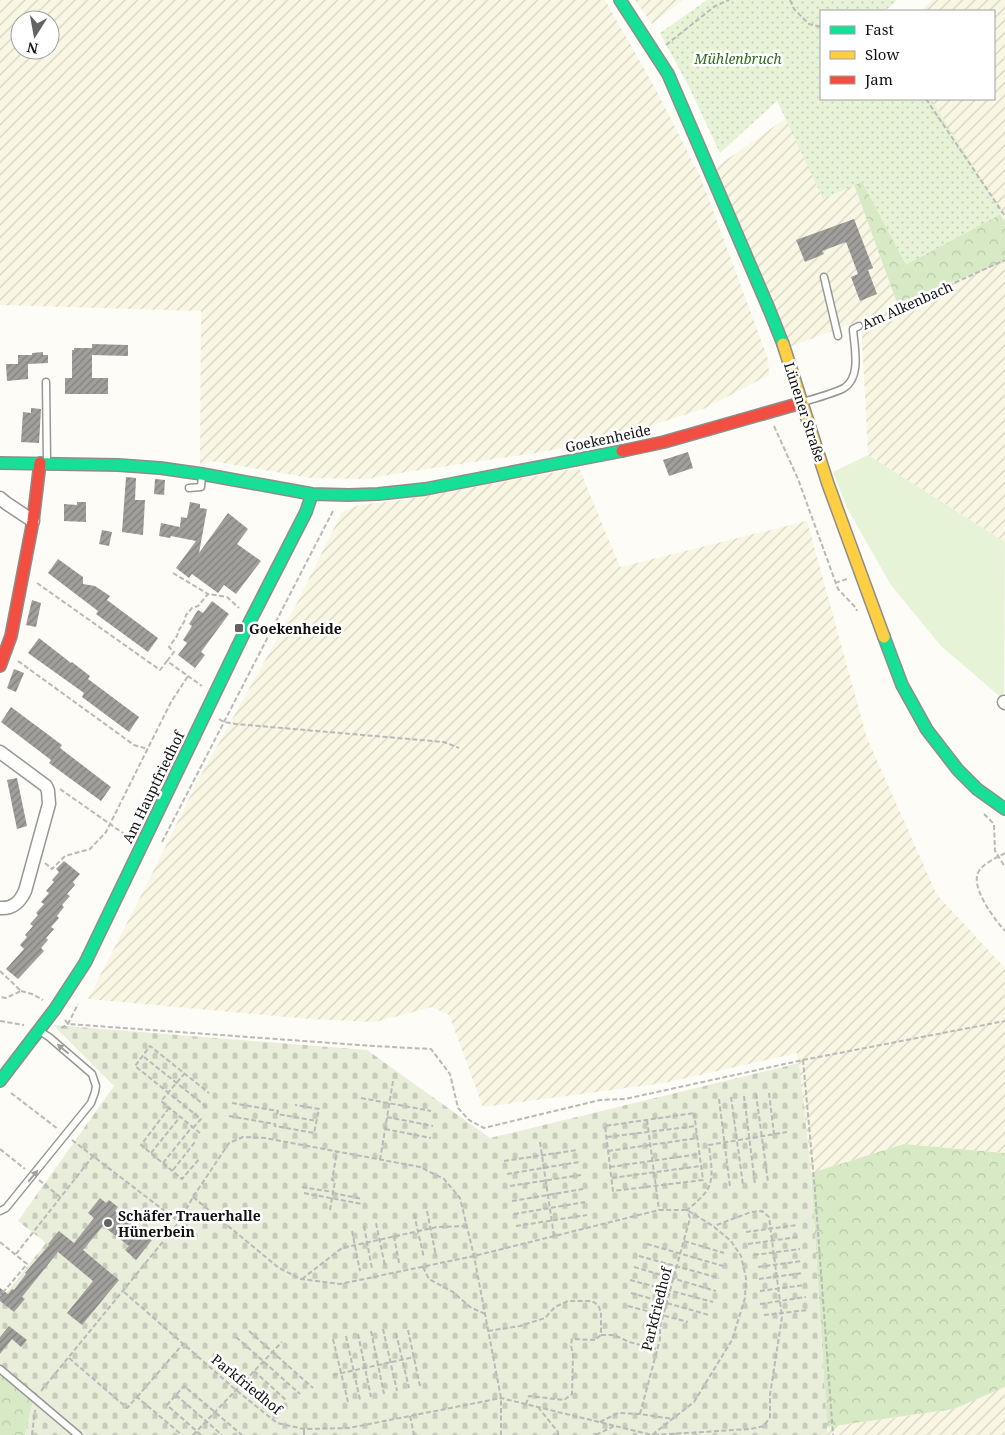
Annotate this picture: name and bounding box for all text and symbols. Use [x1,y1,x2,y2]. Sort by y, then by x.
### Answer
north arrow [10,10,60,60]
legend [820,10,995,100]
text: Fast [865,19,894,39]
text: N [25,38,40,59]
text: Slow [865,44,899,64]
park label: Mühlenbruch [693,49,782,68]
text: Jam [864,69,893,89]
street label: Am Alkenbach [859,276,956,334]
street label: Lünener Straße [780,360,830,464]
street label: Goekenheide [563,420,653,456]
place label: Goekenheide [249,619,342,638]
marker: Goekenheide [233,622,245,634]
street label: Am Hauptfriedhof [118,726,189,846]
one-way arrow [56,1043,69,1054]
one-way arrow [27,1169,38,1182]
place label: Schäfer Trauerhalle Hünerbein [118,1206,261,1241]
marker: Schäfer Trauerhalle Hünerbein [102,1217,114,1229]
street label: Parkfriedhof [636,1263,676,1353]
street label: Parkfriedhof [208,1350,288,1419]

